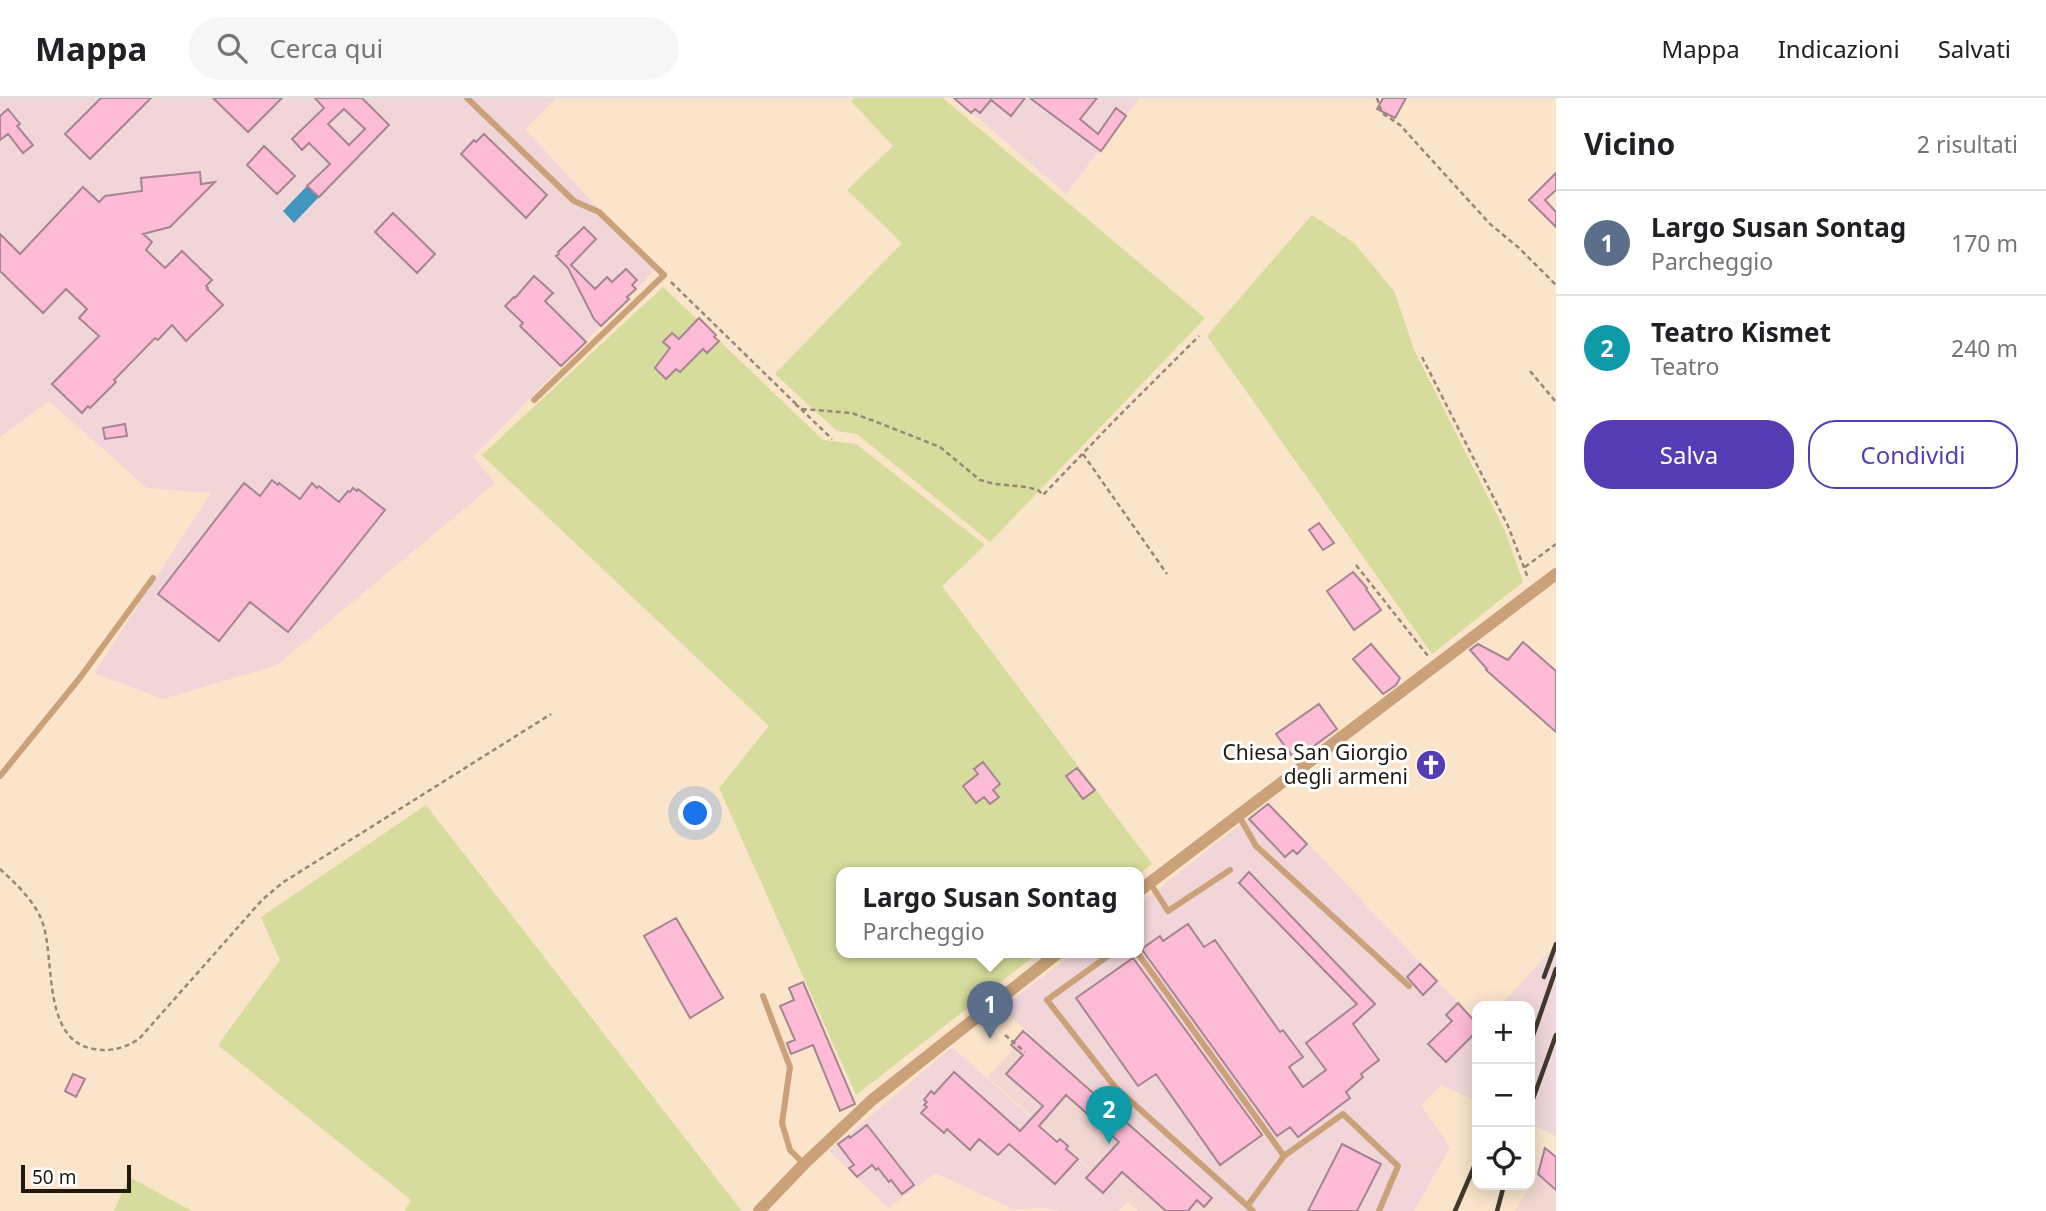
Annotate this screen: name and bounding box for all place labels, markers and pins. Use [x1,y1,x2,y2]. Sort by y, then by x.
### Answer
place label: Chiesa San Giorgio degli armeni [1223,738,1408,790]
church icon: Chiesa San Giorgio degli armeni [1414,748,1448,782]
pin: 1 [967,981,1013,1039]
pin: 2 [1086,1086,1132,1144]

